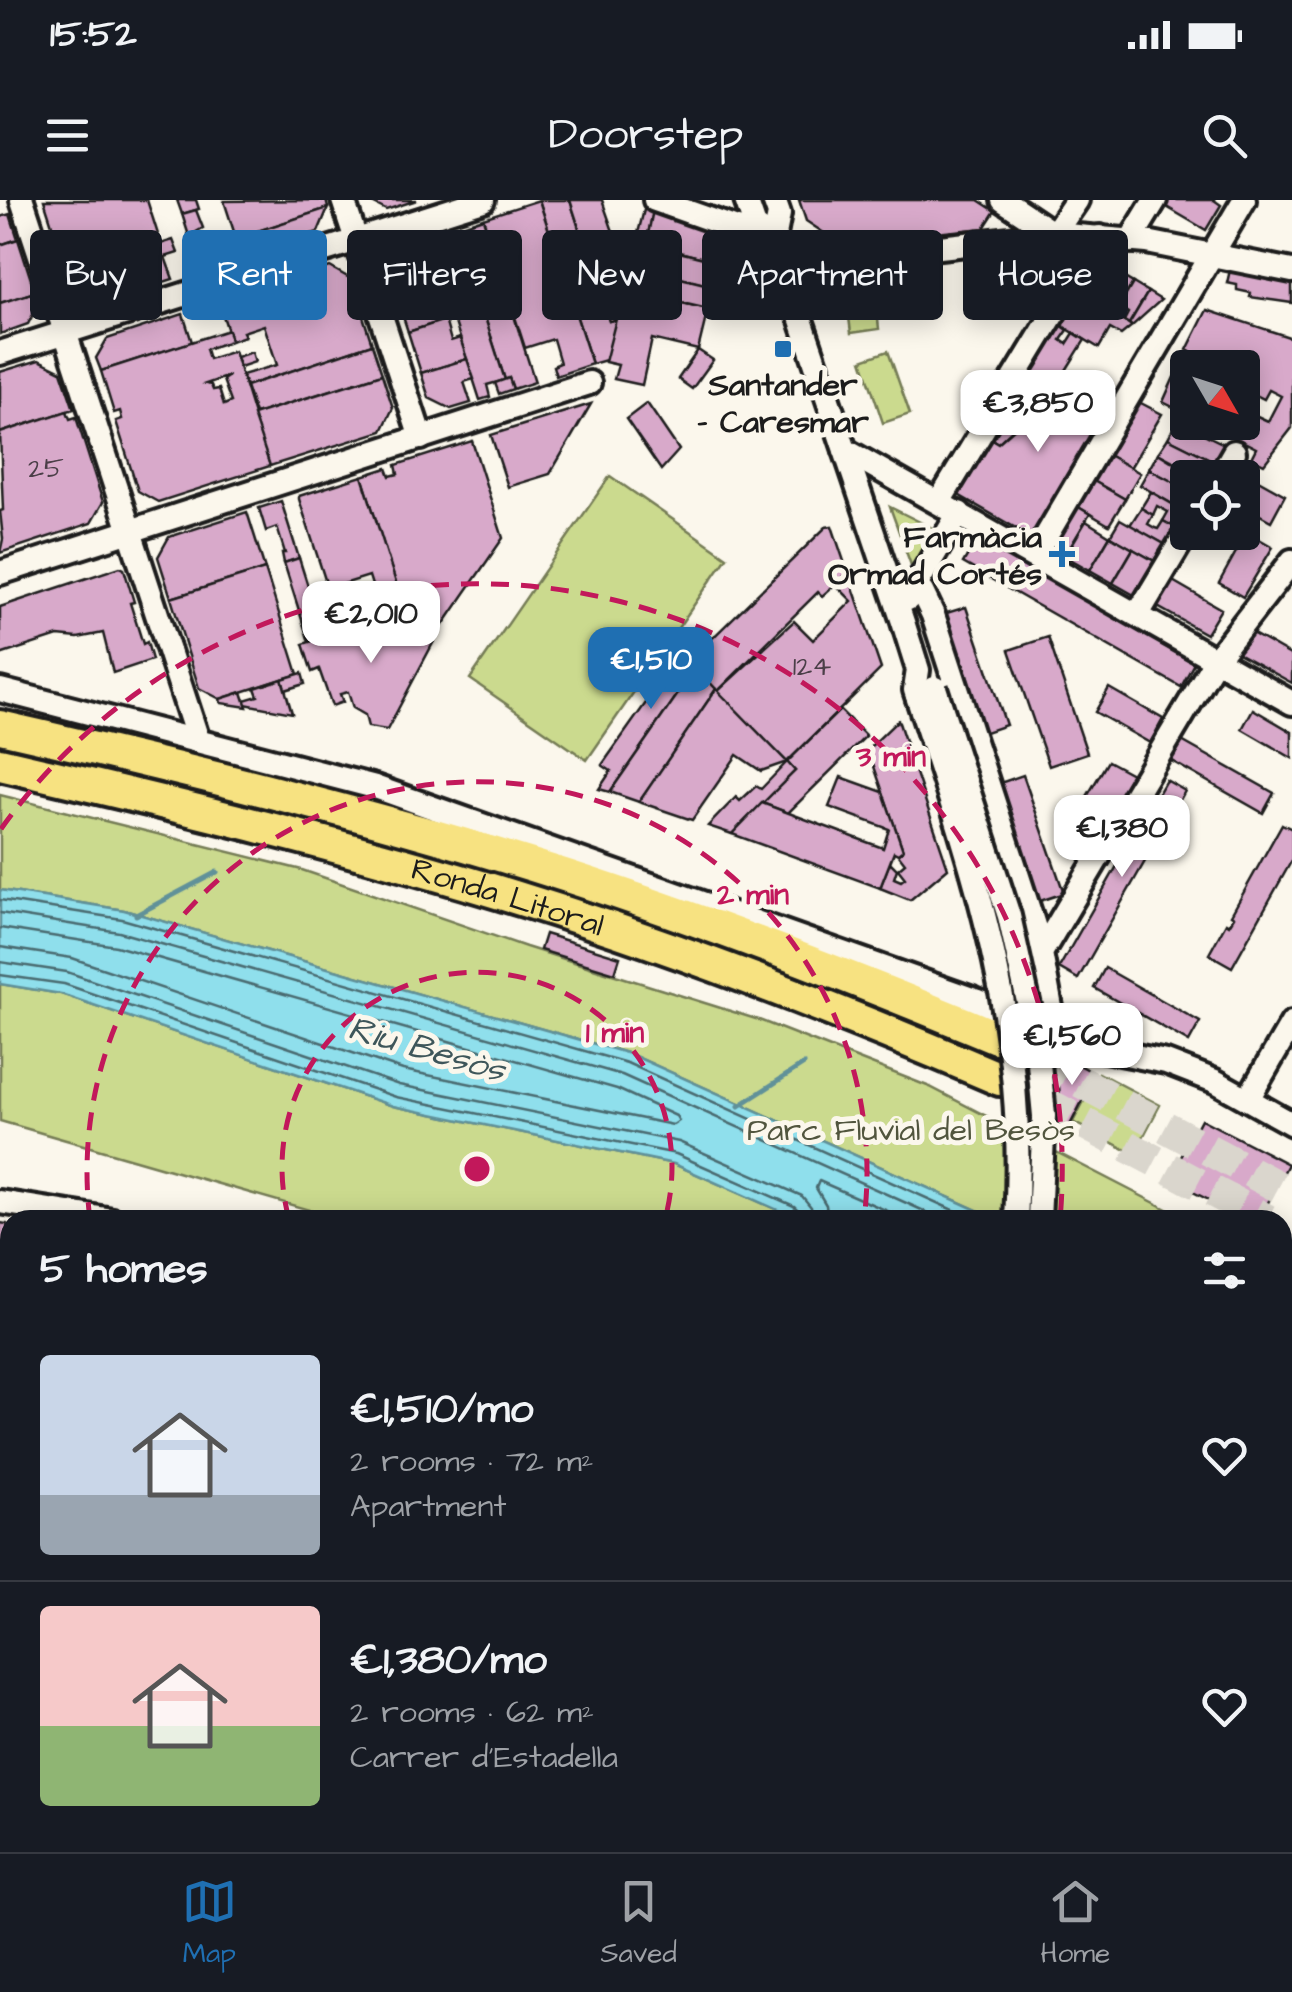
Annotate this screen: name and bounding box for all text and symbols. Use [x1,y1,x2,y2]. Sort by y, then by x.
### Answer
text: 15:52 [50,9,137,61]
text: Doorstep [549,104,743,166]
icon: menu [40,108,95,163]
icon: search [1197,108,1252,163]
chip: Buy [30,230,162,320]
chip: Rent [182,230,327,320]
chip: Filters [347,230,522,320]
chip: New [542,230,682,320]
chip: Apartment [702,230,943,320]
chip: House [963,230,1128,320]
marker: Santander - Caresmar [772,338,794,360]
north arrow [1170,350,1260,440]
map controls [1170,350,1260,550]
place label: Santander - Caresmar [697,363,869,445]
pin: €3,850 [957,370,1119,455]
text: €3,850 [983,380,1094,425]
house number: 25 [28,449,64,488]
button: locate [1170,460,1260,550]
place label: Farmàcia Ormad Cortés [828,515,1043,597]
marker: Farmàcia Ormad Cortés [1051,543,1073,565]
pin: €2,010 [290,581,452,666]
text: €2,010 [324,591,418,636]
pin: €1,510 [570,627,732,712]
text: €1,510 [610,637,692,682]
house number: 124 [793,647,831,686]
text: 3 min [855,736,926,778]
pin: €1,380 [1041,795,1203,880]
text: €1,380 [1076,805,1168,850]
street label: Ronda Litoral [406,847,610,948]
text: 2 min [716,874,789,916]
pin: €1,560 [991,1003,1153,1088]
water label: Riu Besòs [343,1004,513,1096]
text: 1 min [586,1012,644,1054]
text: €1,560 [1023,1013,1121,1058]
park label: Parc Fluvial del Besòs [747,1108,1075,1153]
centre of rings [459,1151,495,1187]
text: 5 homes [40,1241,207,1299]
icon: filters [1197,1243,1252,1298]
text: €1,510/mo [350,1381,533,1439]
icon: home [120,1395,240,1515]
icon: heart [1197,1428,1252,1483]
text: 2 rooms · 72 m² [350,1439,594,1484]
text: Apartment [350,1484,506,1529]
text: €1,380/mo [350,1632,547,1690]
icon: home [120,1646,240,1766]
icon: heart [1197,1679,1252,1734]
text: 2 rooms · 62 m² [350,1690,594,1735]
text: Carrer d'Estadella [350,1735,618,1780]
tab: Map [182,1874,237,1973]
tab: Saved [601,1874,677,1973]
tab: Home [1040,1874,1110,1973]

